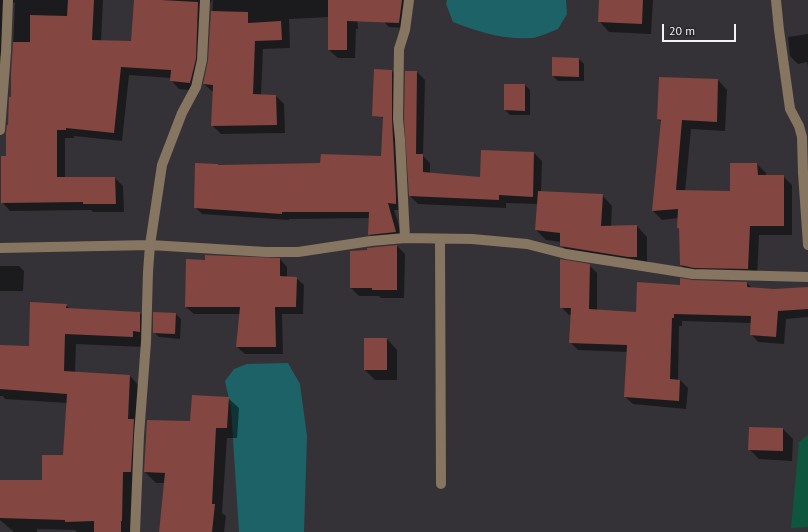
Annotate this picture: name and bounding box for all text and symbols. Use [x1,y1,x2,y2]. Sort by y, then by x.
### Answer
scale bar [664,16,738,42]
text: 20 m [669,23,695,38]

